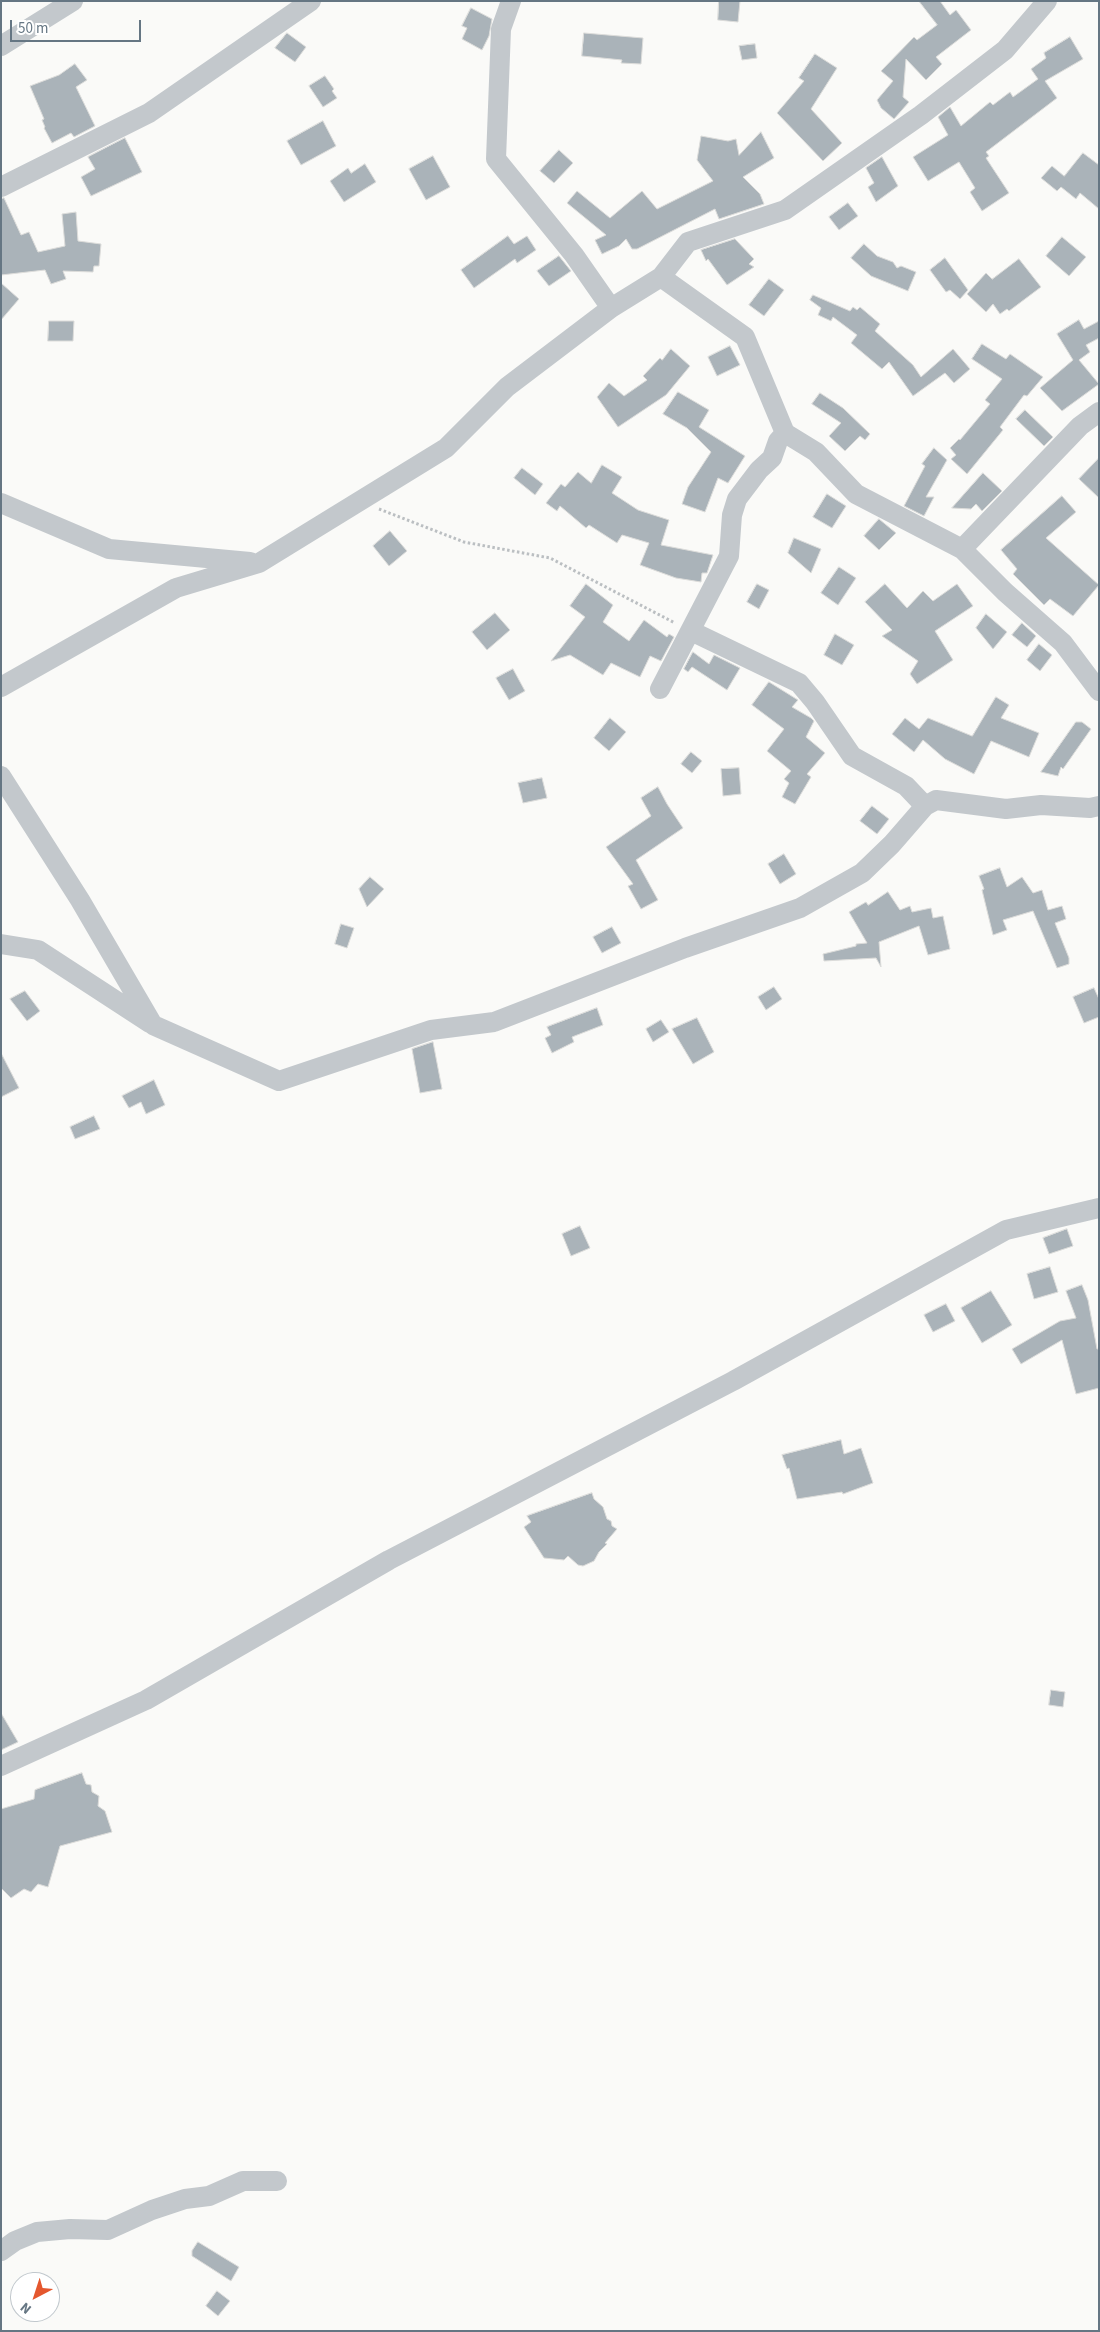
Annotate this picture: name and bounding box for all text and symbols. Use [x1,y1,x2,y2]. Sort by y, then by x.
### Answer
scale bar [12,10,144,42]
text: 50 m [18,18,48,39]
north arrow [10,2272,60,2322]
text: N [16,2297,36,2318]

